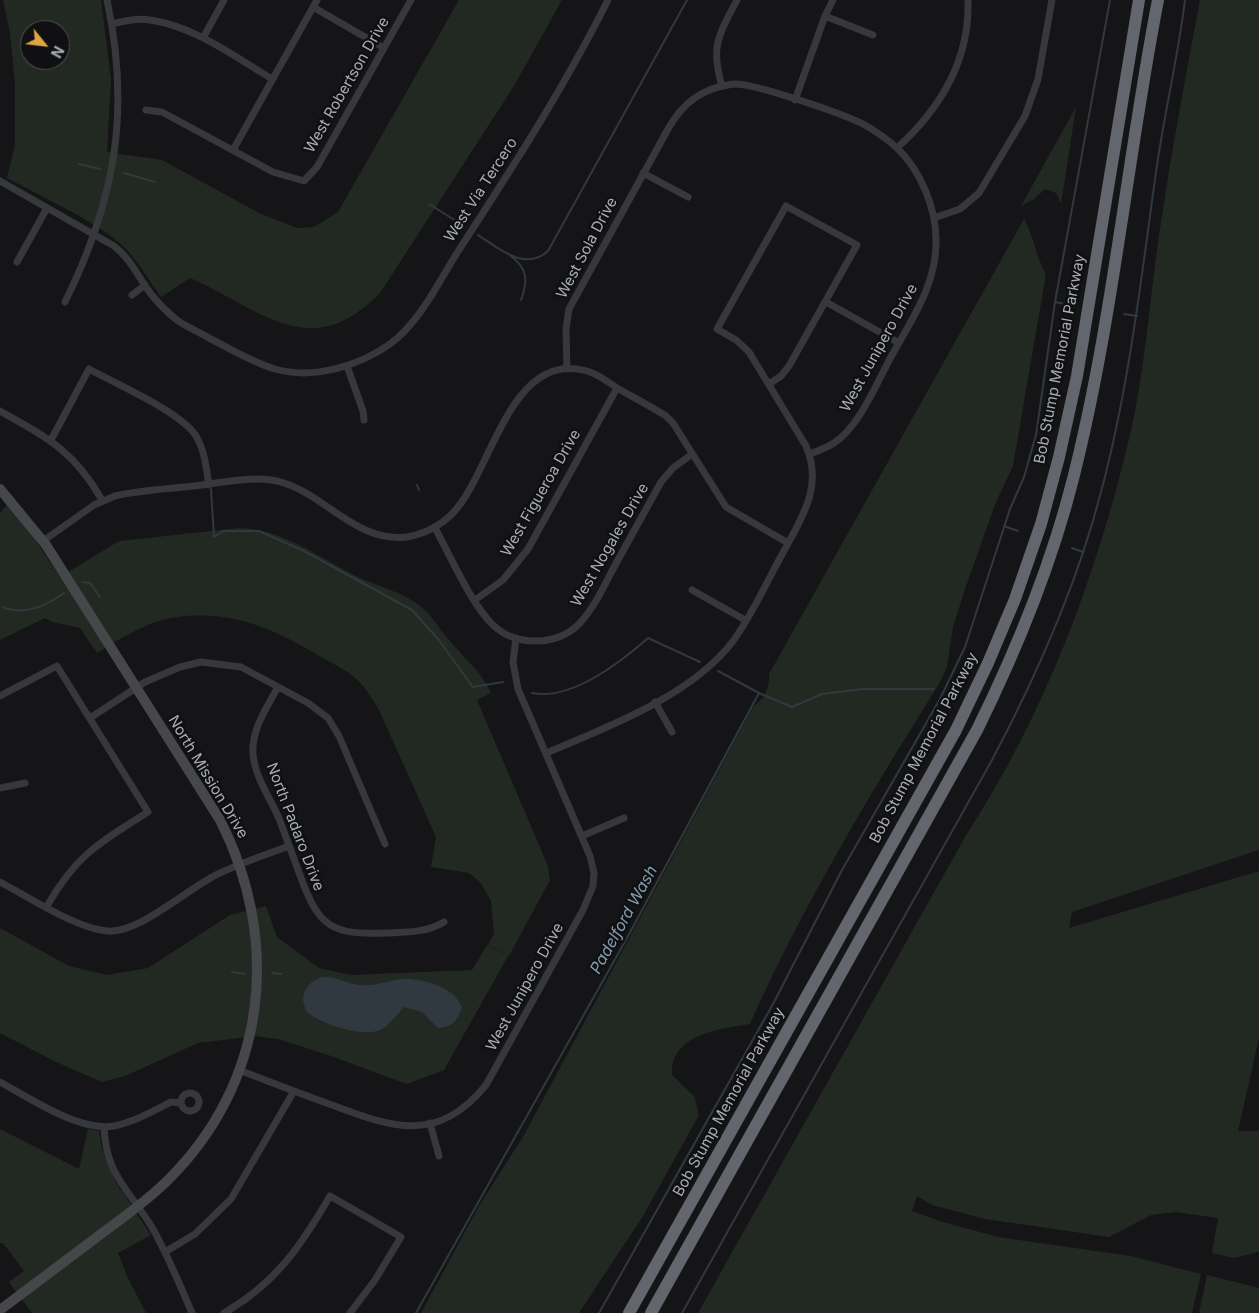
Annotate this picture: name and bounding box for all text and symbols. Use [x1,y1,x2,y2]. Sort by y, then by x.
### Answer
street label: West Robertson Drive [301,14,393,156]
north arrow [20,20,70,70]
text: N [48,43,68,61]
street label: West Via Tercero [441,134,521,246]
street label: West Sola Drive [553,194,621,302]
street label: Bob Stump Memorial Parkway [1031,253,1089,465]
street label: West Junipero Drive [836,281,922,415]
street label: West Figueroa Drive [497,426,585,560]
street label: West Nogales Drive [567,480,653,610]
street label: Bob Stump Memorial Parkway [866,650,982,846]
street label: North Mission Drive [164,712,252,842]
street label: North Padaro Drive [262,760,328,894]
water label: Padelford Wash [586,863,662,977]
street label: West Junipero Drive [482,920,568,1054]
street label: Bob Stump Memorial Parkway [669,1004,789,1200]

